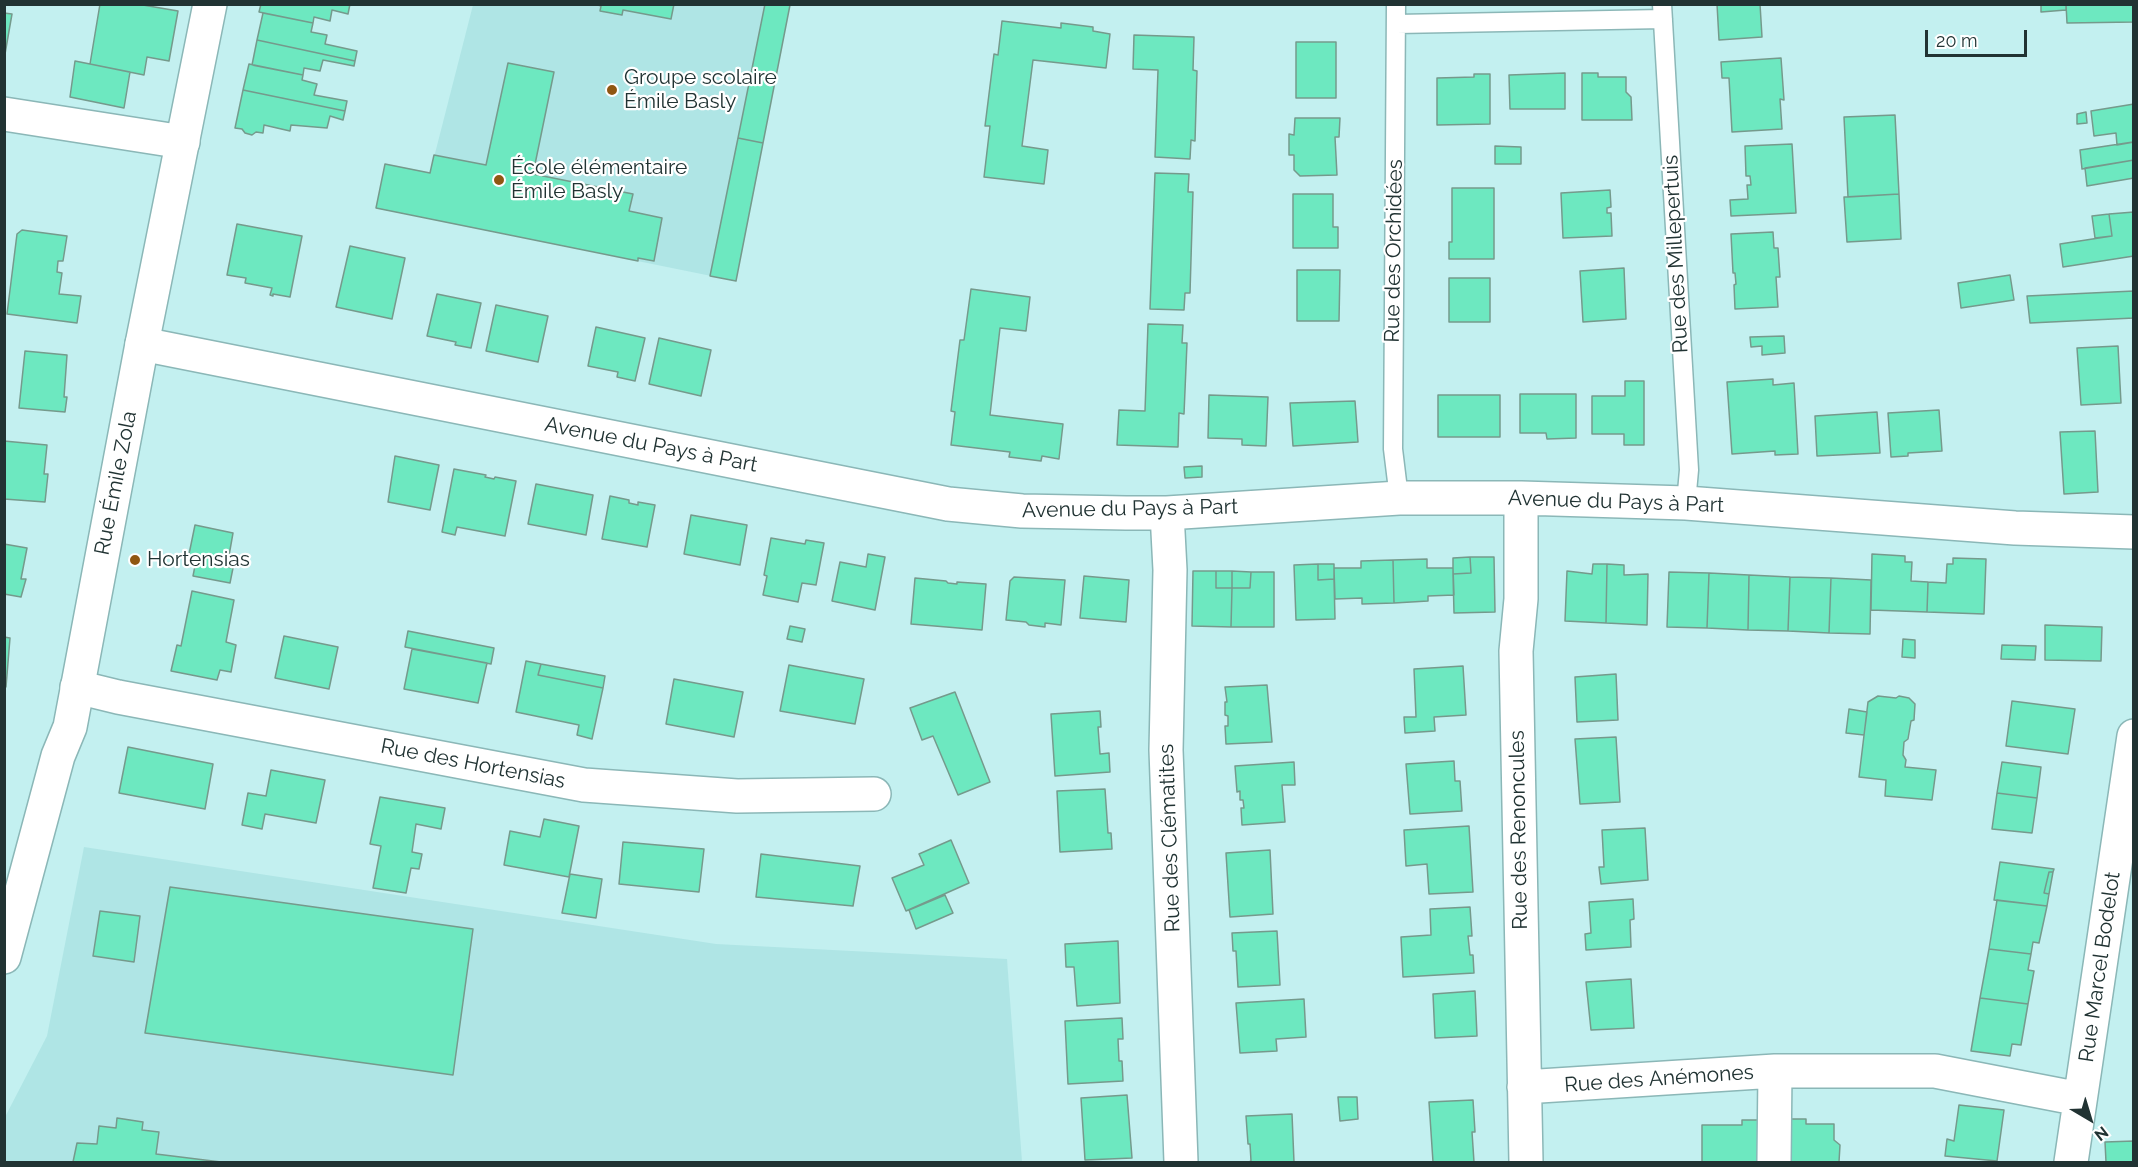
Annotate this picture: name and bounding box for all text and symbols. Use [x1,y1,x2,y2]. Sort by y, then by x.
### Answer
scale bar [1928,18,2030,56]
text: 20 m [1936,30,1978,51]
place label: Groupe scolaire Émile Basly [624,65,777,115]
marker: Groupe scolaire Émile Basly [605,83,619,97]
street label: Rue des Millepertuis [1658,154,1694,354]
place label: École élémentaire Émile Basly [511,155,687,205]
street label: Rue des Orchidées [1380,159,1408,343]
marker: École élémentaire Émile Basly [492,173,506,187]
street label: Rue Émile Zola [90,409,142,557]
street label: Avenue du Pays à Part [542,412,760,478]
street label: Avenue du Pays à Part [1508,486,1724,518]
street label: Avenue du Pays à Part [1022,495,1238,523]
place label: Hortensias [147,547,250,573]
marker: Hortensias [128,553,142,567]
street label: Rue des Renoncules [1505,730,1533,930]
street label: Rue des Hortensias [379,734,567,794]
street label: Rue des Clématites [1154,743,1186,933]
street label: Rue Marcel Bodelot [2074,870,2126,1064]
street label: Rue des Anémones [1563,1060,1755,1098]
north arrow [2060,1089,2120,1149]
text: N [2091,1122,2112,1145]

